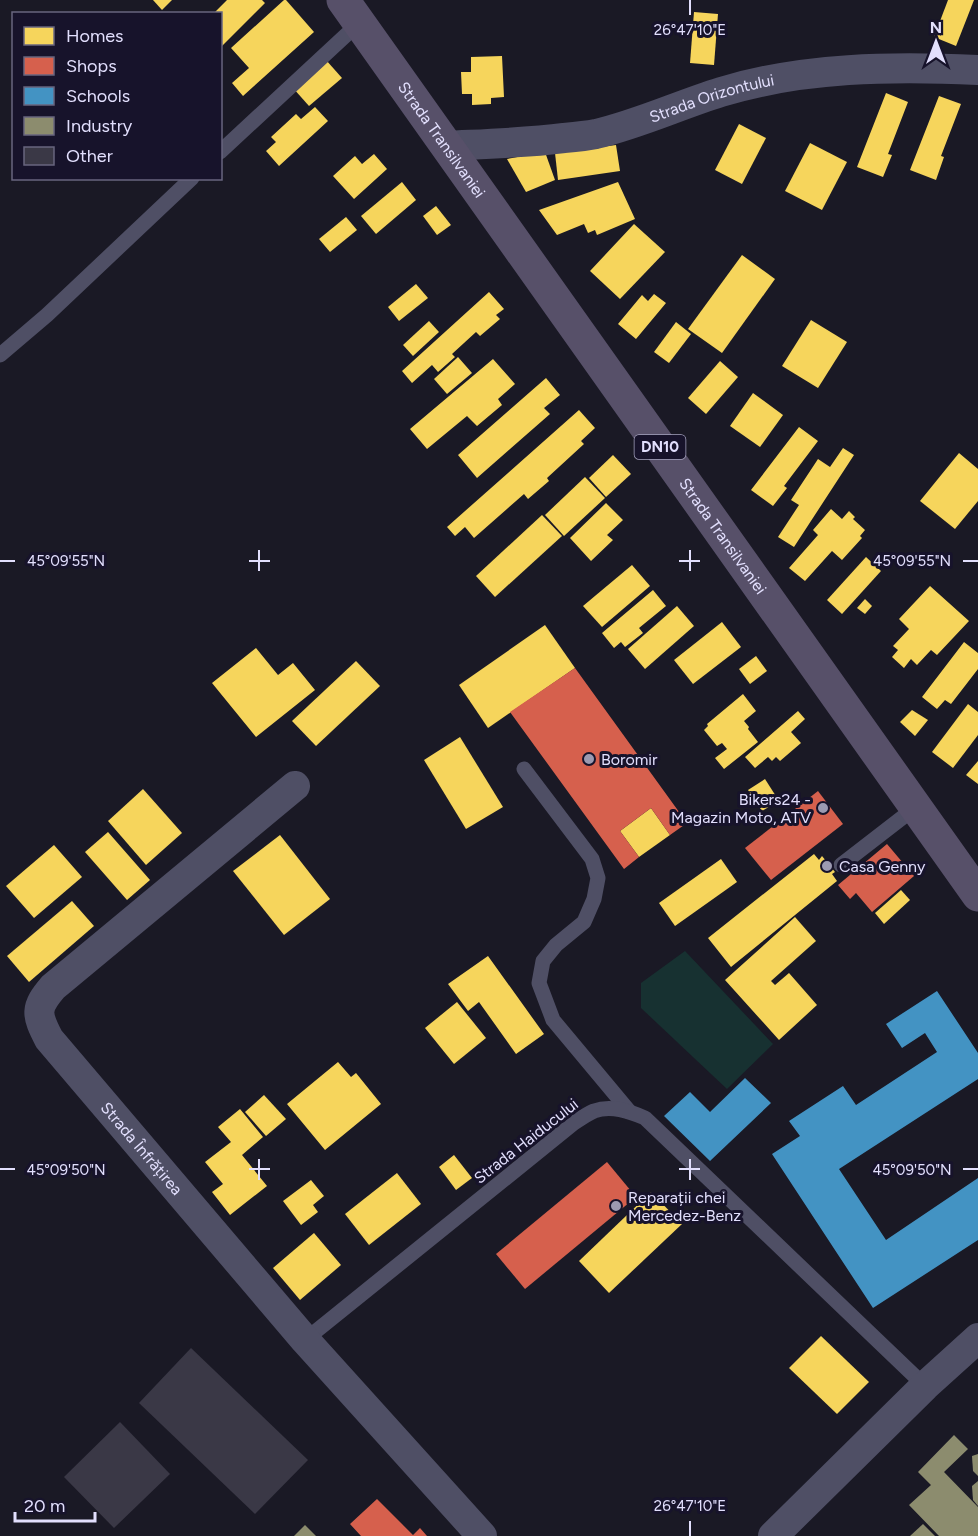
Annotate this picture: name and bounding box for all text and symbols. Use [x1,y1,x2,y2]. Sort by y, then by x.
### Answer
legend [12,12,222,180]
north arrow [906,12,966,72]
text: N [930,18,942,37]
text: 26°47'10"E [654,21,726,39]
text: Homes [66,25,124,47]
text: Shops [66,55,117,77]
street label: Strada Orizontului [647,70,776,126]
street label: Strada Transilvaniei [394,78,490,201]
text: Schools [66,85,130,107]
text: Industry [66,115,133,137]
text: Other [66,145,113,167]
road number: DN10 [634,435,686,459]
street label: Strada Transilvaniei [676,474,771,598]
text: 45°09'55"N [27,552,105,570]
text: 45°09'55"N [873,552,951,570]
place label: Boromir [601,750,658,769]
marker: Boromir [582,752,596,766]
place label: Bikers24 - Magazin Moto, ATV [671,790,811,827]
marker: Bikers24 - Magazin Moto, ATV [816,801,830,815]
place label: Casa Genny [839,857,926,876]
marker: Casa Genny [820,859,834,873]
street label: Strada Haiducului [470,1094,582,1188]
street label: Strada Înfrățirea [97,1098,187,1199]
text: 45°09'50"N [26,1161,106,1179]
text: 45°09'50"N [872,1161,952,1179]
place label: Reparații chei Mercedez-Benz [628,1188,741,1225]
marker: Reparații chei Mercedez-Benz [609,1199,623,1213]
scale bar [15,1485,94,1523]
text: 20 m [24,1495,65,1517]
text: 26°47'10"E [654,1497,726,1515]

